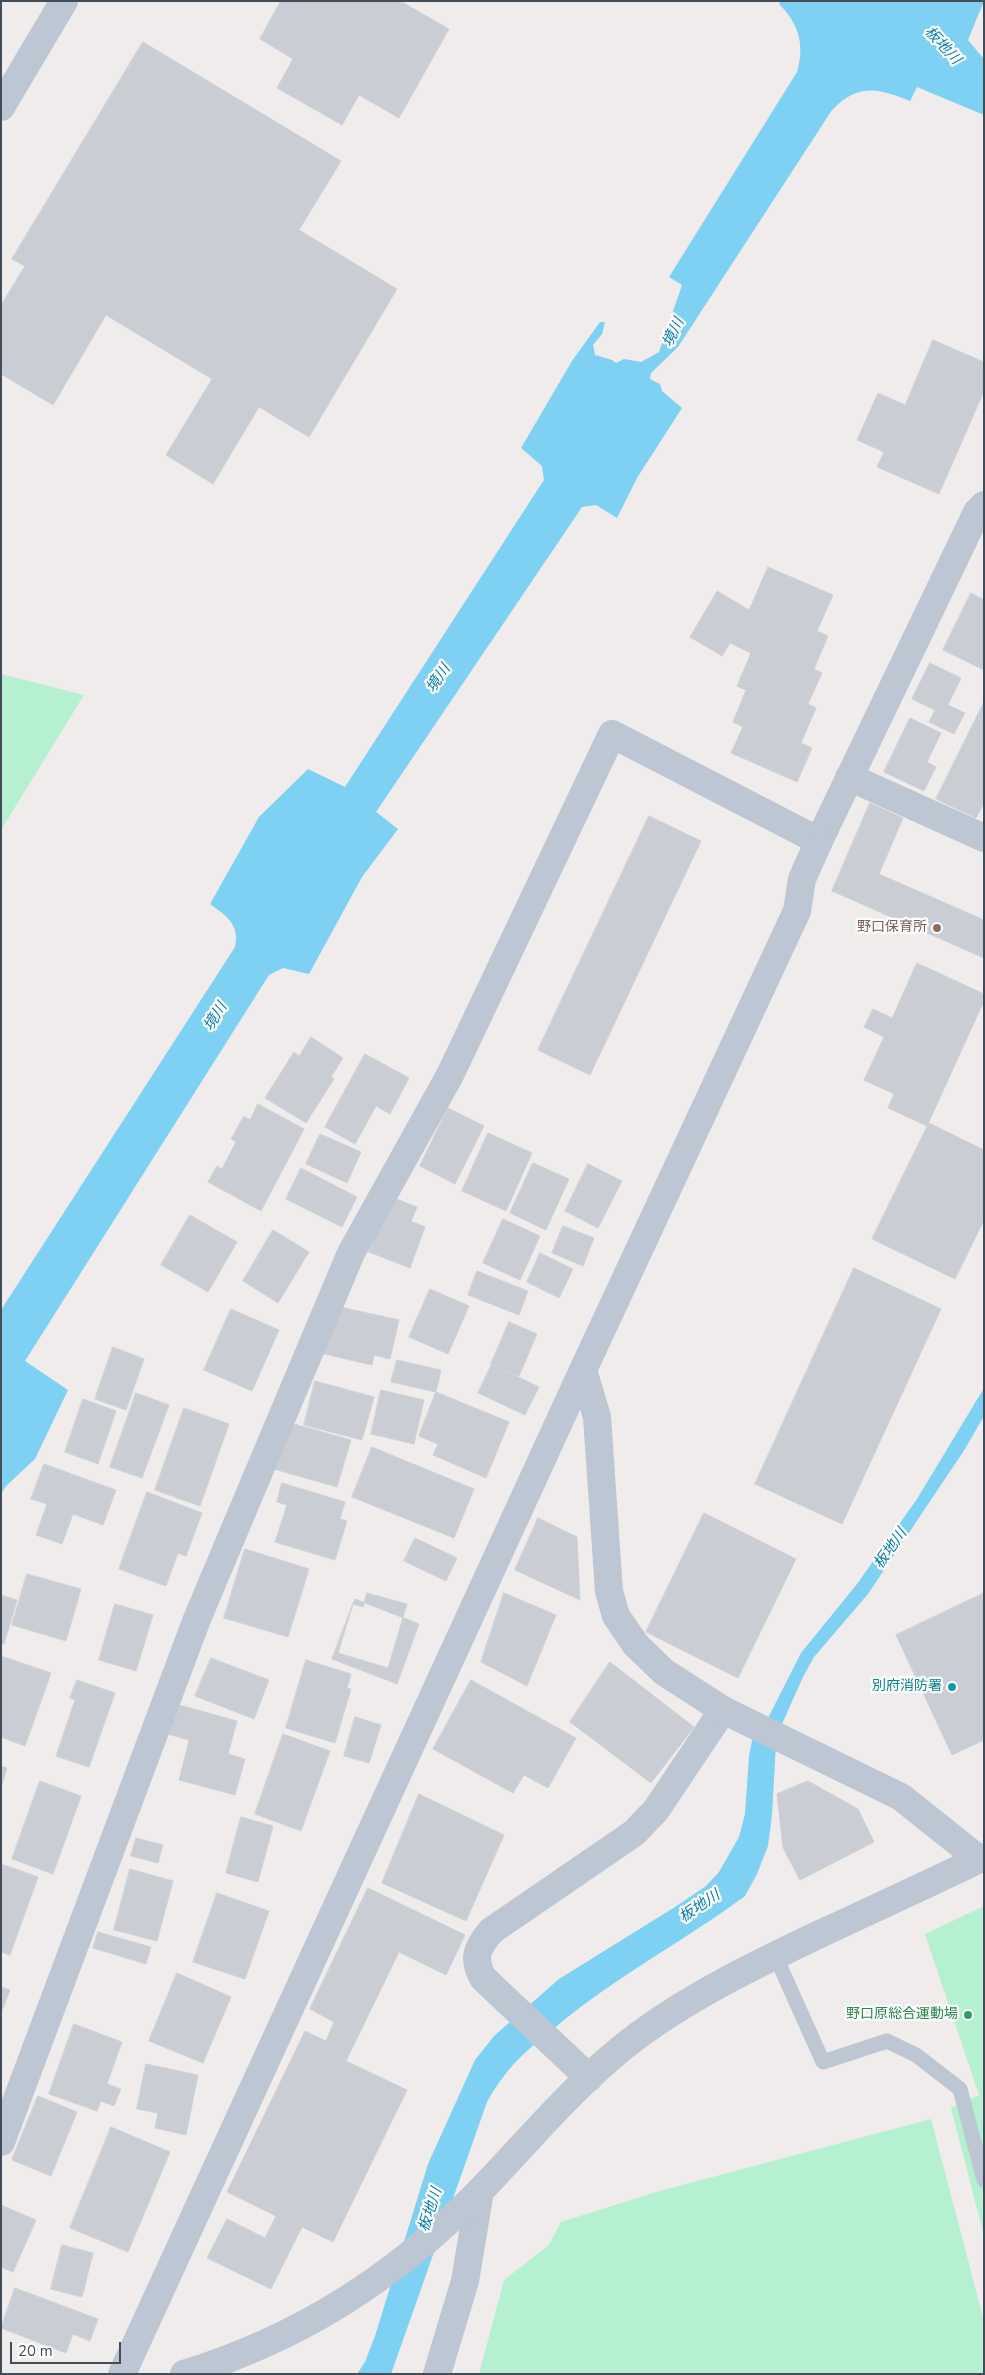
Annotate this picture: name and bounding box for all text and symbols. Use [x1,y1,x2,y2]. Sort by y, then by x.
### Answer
water label: 板地川 [920,23,964,69]
water label: 境川 [659,316,689,350]
water label: 境川 [423,662,455,696]
place label: 野口保育所 [857,920,927,936]
marker: 野口保育所 [931,922,943,934]
water label: 境川 [200,1000,232,1034]
water label: 板地川 [871,1525,911,1573]
place label: 別府消防署 [872,1679,942,1695]
marker: 別府消防署 [946,1681,958,1693]
water label: 板地川 [676,1887,724,1927]
place label: 野口原総合運動場 [846,2007,958,2023]
marker: 野口原総合運動場 [962,2009,974,2021]
water label: 板地川 [415,2186,447,2234]
scale bar [12,2332,124,2364]
text: 20 m [18,2341,53,2361]

